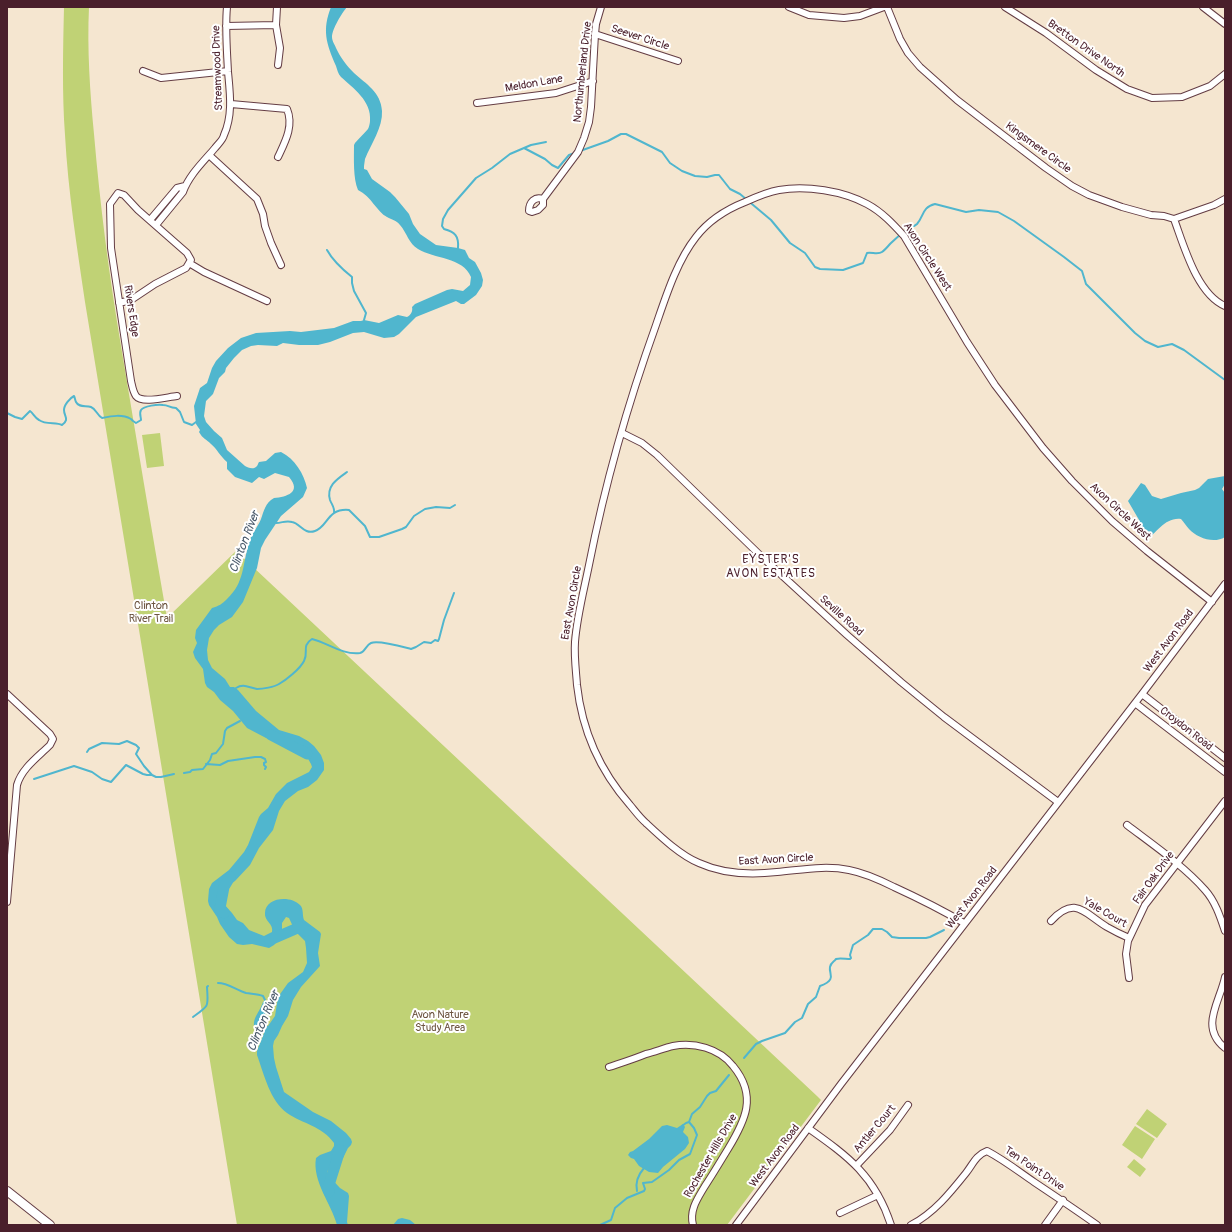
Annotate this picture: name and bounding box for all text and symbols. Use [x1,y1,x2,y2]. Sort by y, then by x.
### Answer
street label: Bretton Drive North [1045,17,1127,81]
street label: Northumberland Drive [571,21,595,123]
street label: Seever Circle [609,22,671,54]
street label: Streamwood Drive [210,25,226,111]
street label: Meldon Lane [504,72,564,96]
street label: Kingsmere Circle [1003,120,1073,176]
street label: Avon Circle West [900,220,954,294]
street label: Rivers Edge [120,284,142,338]
street label: Avon Circle West [1087,480,1153,544]
water label: Clinton River [227,509,263,575]
district label: EYSTER'S AVON ESTATES [726,553,816,581]
street label: East Avon Circle [559,565,585,641]
street label: Seville Road [816,593,866,639]
park label: Clinton River Trail [129,599,173,625]
street label: West Avon Road [1141,607,1197,675]
street label: Croydon Road [1157,704,1215,754]
street label: Fair Oak Drive [1130,849,1178,907]
street label: East Avon Circle [738,851,814,869]
street label: West Avon Road [944,864,1000,932]
street label: Yale Court [1081,895,1129,931]
water label: Clinton River [245,988,283,1054]
park label: Avon Nature Study Area [411,1008,469,1034]
street label: Antler Court [851,1102,899,1156]
street label: Rochester Hills Drive [682,1112,740,1200]
street label: West Avon Road [747,1122,803,1190]
street label: Ten Point Drive [1001,1144,1067,1194]

